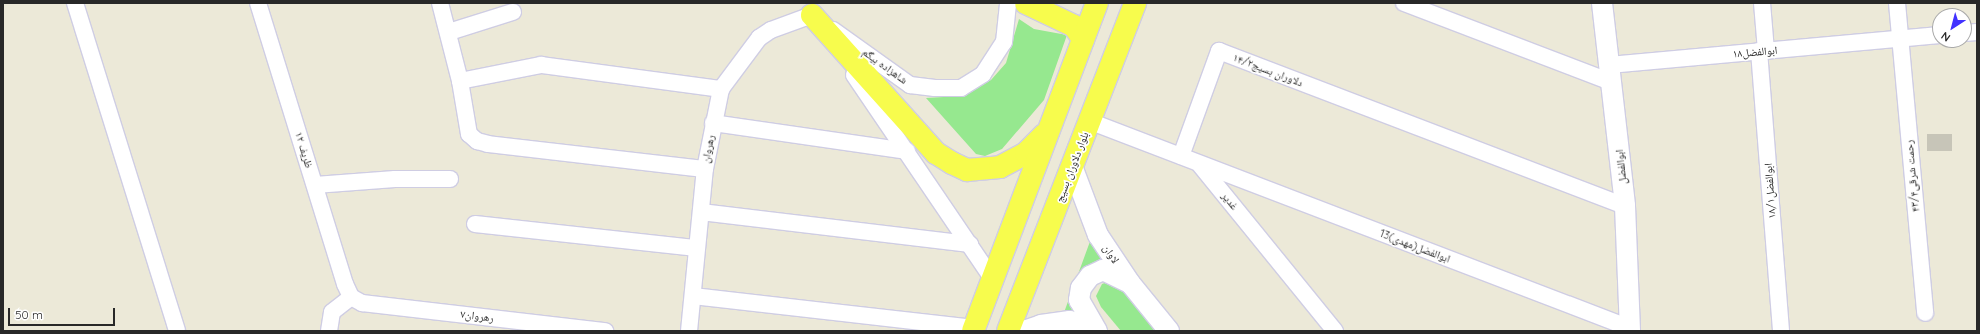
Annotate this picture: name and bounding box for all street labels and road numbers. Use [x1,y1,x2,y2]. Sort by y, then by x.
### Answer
street label: ابوالفضل۱۸ [1732,43,1778,61]
street label: شاهزاده بیگم [860,45,910,87]
street label: ۱۴/۲دلاوران بسیج [1231,51,1305,89]
street label: ظریف ۱۲ [292,130,316,170]
street label: بلوار دلاوران بسیج [1053,130,1091,204]
street label: رهروان [699,134,717,164]
street label: ۴۳/۴رحمت شرقی [1902,139,1922,213]
street label: ابوالفضل [1613,149,1629,185]
street label: ابوالفضل۱۸/۱ [1761,163,1779,219]
street label: غدیر [1219,189,1241,213]
street label: 13ابوالفضل(مهدی) [1378,227,1452,265]
street label: لاوان [1100,242,1122,266]
street label: رهروان۷ [460,307,494,325]

